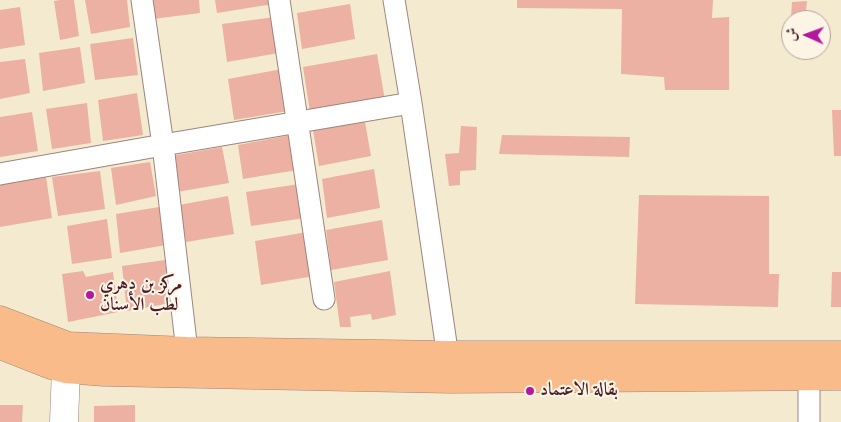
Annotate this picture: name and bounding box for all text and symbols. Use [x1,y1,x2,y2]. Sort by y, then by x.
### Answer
north arrow [781,10,831,60]
text: ش [782,27,801,42]
place label: مركز بن دهري لطب الأسنان [100,274,182,316]
marker: مركز بن دهري لطب الأسنان [84,289,96,301]
place label: بقالة الاعتماد [540,380,618,402]
marker: بقالة الاعتماد [524,385,536,397]

